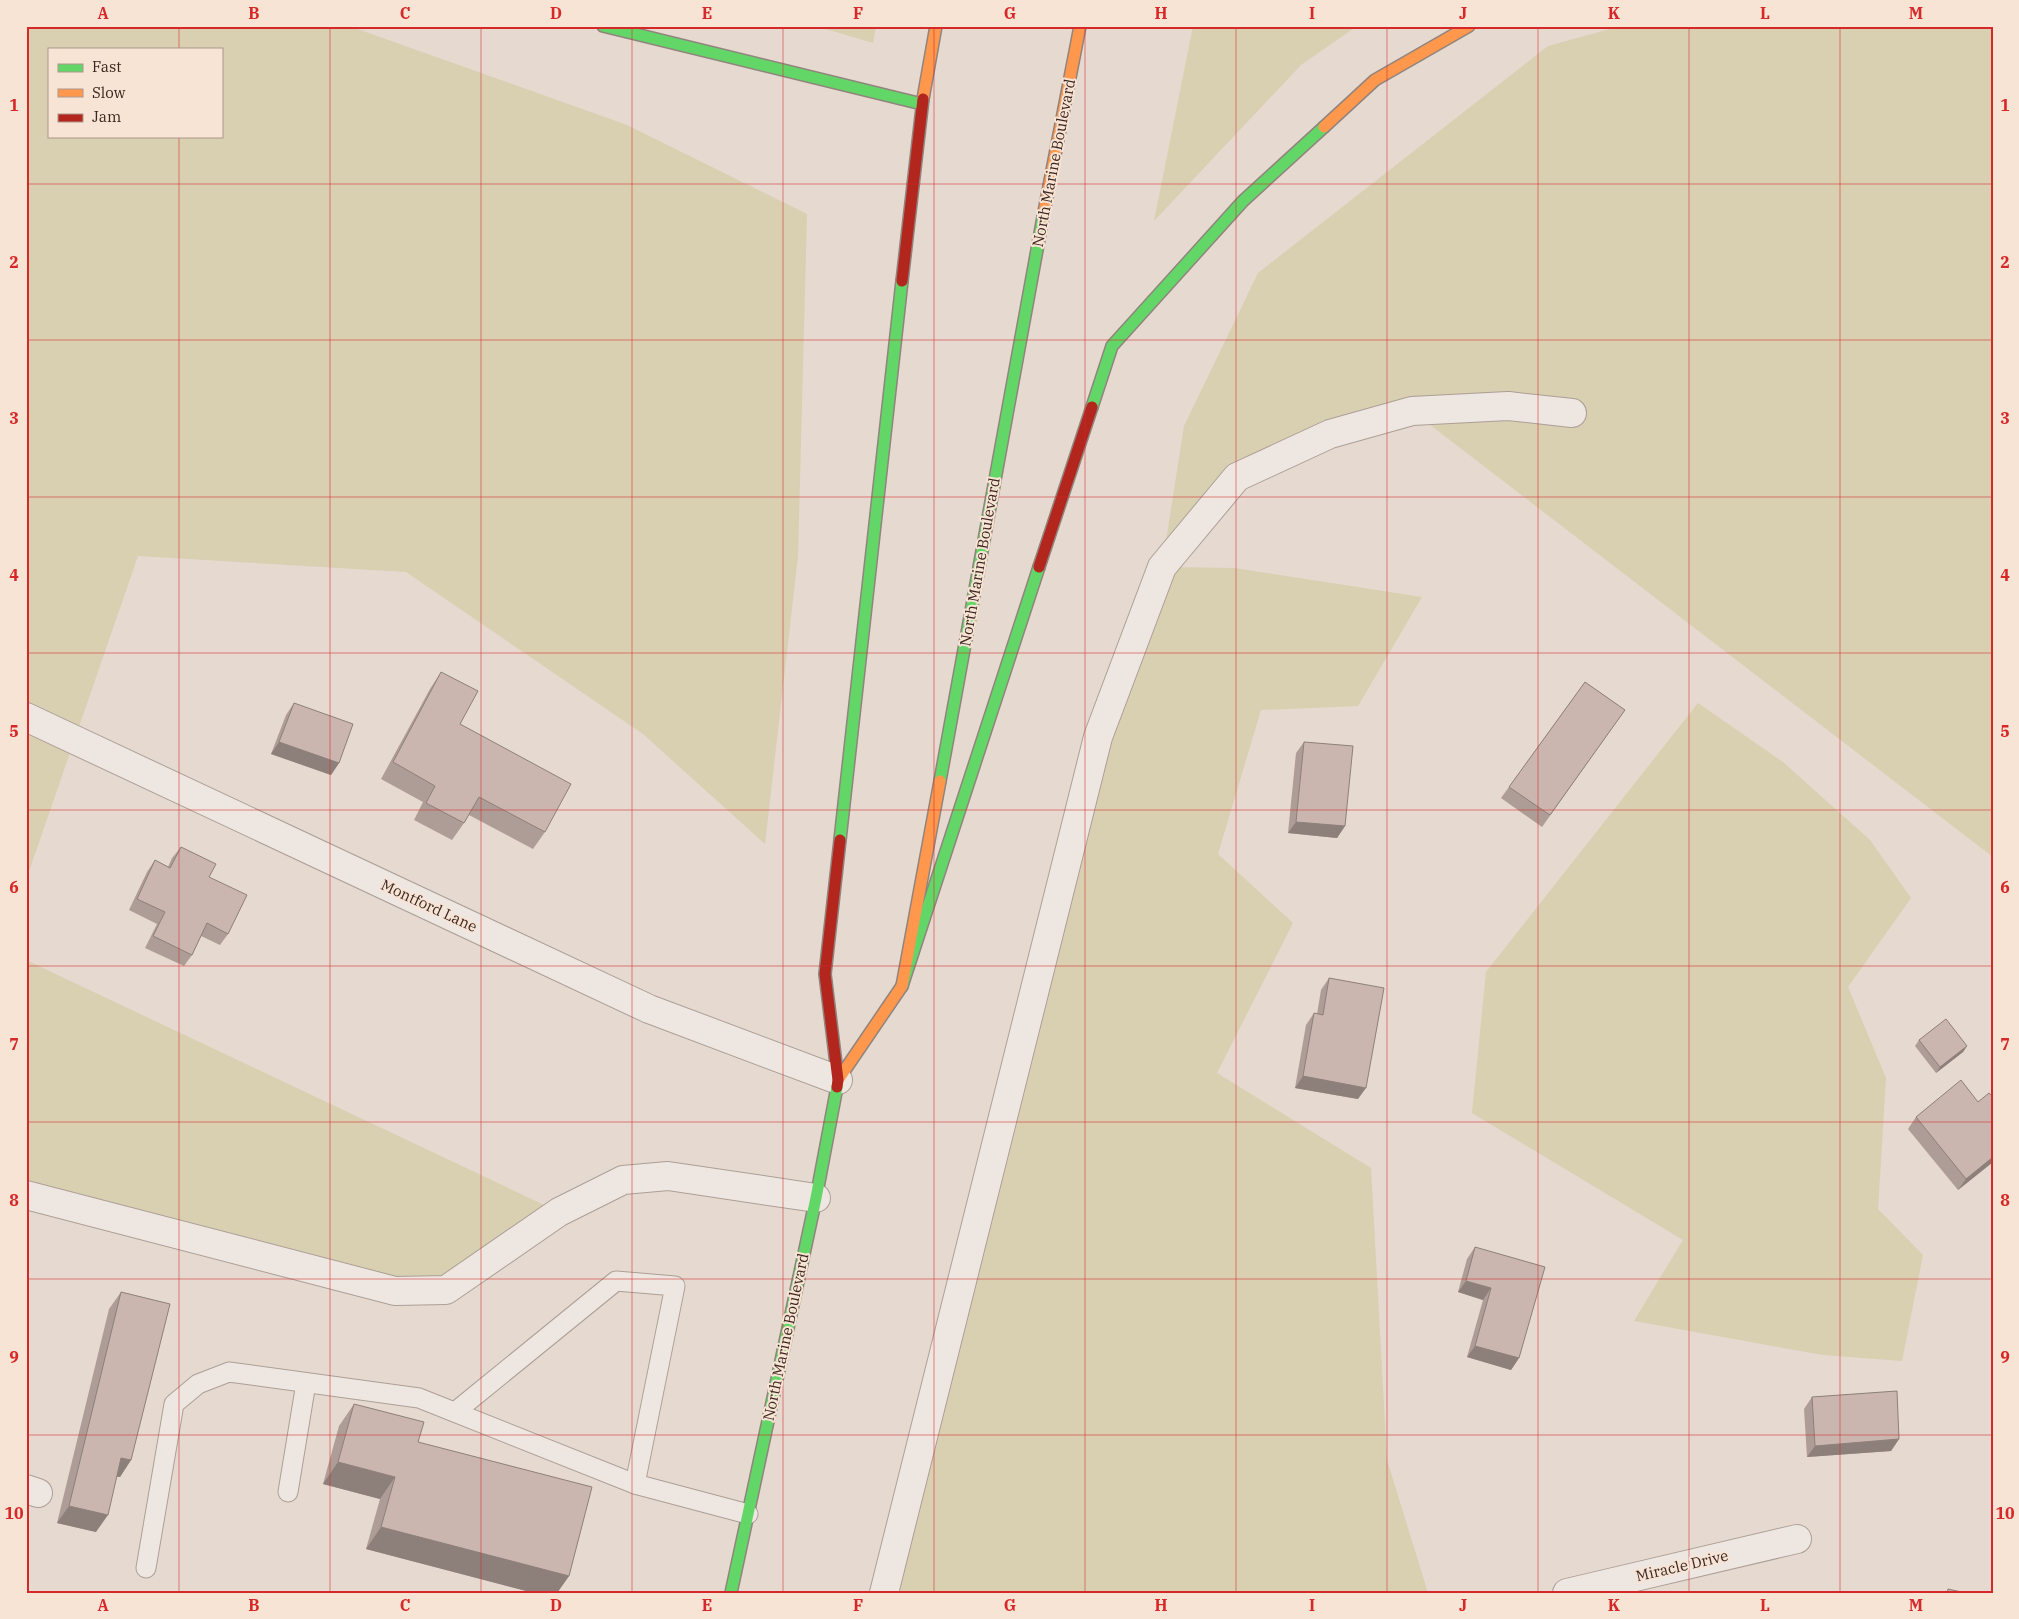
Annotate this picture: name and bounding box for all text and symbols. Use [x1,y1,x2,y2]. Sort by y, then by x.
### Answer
text: A [97,3,109,23]
text: B [248,3,260,23]
text: C [400,3,410,23]
text: D [550,3,562,23]
text: E [702,3,712,23]
text: F [853,3,863,23]
text: G [1004,3,1016,23]
text: H [1155,3,1168,23]
text: I [1309,3,1315,23]
text: J [1459,3,1467,23]
text: K [1608,3,1621,23]
text: L [1760,3,1770,23]
text: M [1909,3,1923,23]
legend [48,48,222,138]
text: Fast [92,57,122,76]
street label: North Marine Boulevard [1028,77,1079,249]
text: Slow [92,83,126,102]
text: 1 [9,95,19,115]
text: 1 [2000,95,2010,115]
text: Jam [92,107,121,126]
text: 2 [9,252,19,272]
text: 2 [2000,252,2010,272]
text: 3 [9,408,19,428]
text: 3 [2000,408,2010,428]
street label: North Marine Boulevard [955,476,1004,648]
text: 4 [9,565,19,585]
text: 4 [2000,565,2010,585]
text: 5 [9,721,19,741]
text: 5 [2000,721,2010,741]
street label: Montford Lane [378,875,480,936]
text: 6 [9,877,19,897]
text: 6 [2000,877,2010,897]
text: 7 [9,1034,19,1054]
text: 7 [2000,1034,2010,1054]
text: 8 [9,1190,19,1210]
text: 8 [2000,1190,2010,1210]
street label: North Marine Boulevard [758,1251,813,1422]
text: 9 [9,1347,19,1367]
text: 9 [2000,1347,2010,1367]
text: 10 [4,1503,24,1523]
text: 10 [1995,1503,2015,1523]
street label: Miracle Drive [1634,1546,1730,1585]
text: A [97,1595,109,1615]
text: B [248,1595,260,1615]
text: C [400,1595,410,1615]
text: D [550,1595,562,1615]
text: E [702,1595,712,1615]
text: F [853,1595,863,1615]
text: G [1004,1595,1016,1615]
text: H [1155,1595,1168,1615]
text: I [1309,1595,1315,1615]
text: J [1459,1595,1467,1615]
text: K [1608,1595,1621,1615]
text: L [1760,1595,1770,1615]
text: M [1909,1595,1923,1615]

